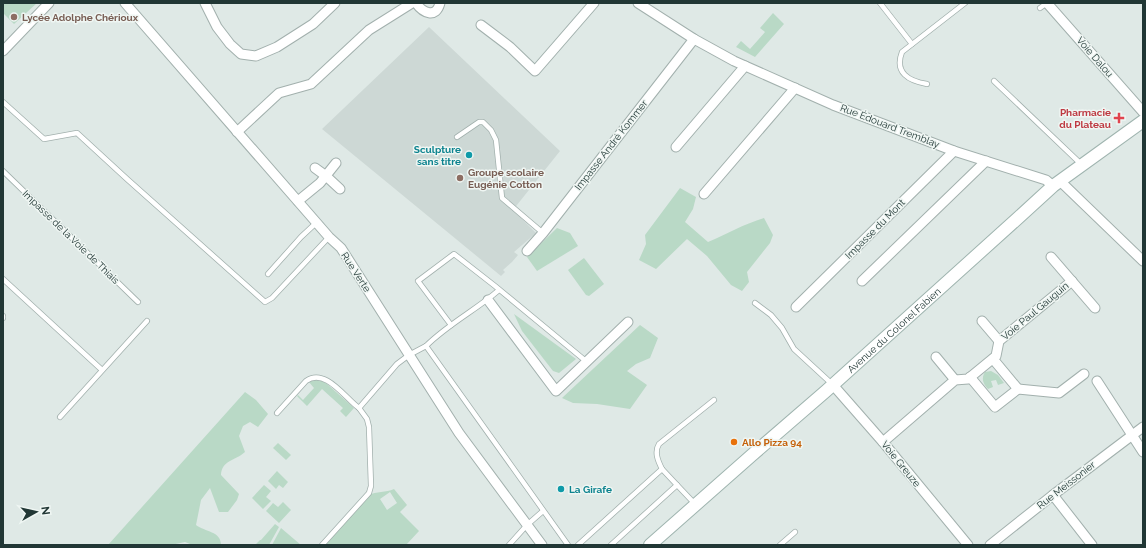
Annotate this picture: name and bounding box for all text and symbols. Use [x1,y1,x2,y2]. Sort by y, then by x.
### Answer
marker: Lycée Adolphe Chérioux [9,12,19,22]
place label: Lycée Adolphe Chérioux [22,12,139,23]
street label: Voie Dalou [1074,35,1116,79]
street label: Impasse André Kommer [572,97,650,192]
street label: Rue Édouard Tremblay [839,102,942,150]
place label: Pharmacie du Plateau [1059,107,1111,130]
marker: Pharmacie du Plateau [1114,113,1124,123]
place label: Sculpture sans titre [414,144,461,167]
marker: Sculpture sans titre [464,150,474,160]
place label: Groupe scolaire Eugénie Cotton [468,167,544,190]
marker: Groupe scolaire Eugénie Cotton [455,173,465,183]
street label: Impasse de la Voie de Thiais [20,188,122,286]
street label: Impasse du Mont [843,196,908,261]
street label: Rue Verte [339,250,373,294]
street label: Voie Paul Gauguin [999,280,1071,342]
street label: Avenue du Colonel Fabien [845,285,943,375]
marker: Allo Pizza 94 [729,437,739,447]
place label: Allo Pizza 94 [742,437,802,448]
street label: Voie Greuze [879,439,923,489]
street label: Rue Meissonier [1035,459,1098,511]
marker: La Girafe [556,484,566,494]
place label: La Girafe [569,484,612,495]
north arrow [16,492,56,532]
text: N [38,506,52,516]

